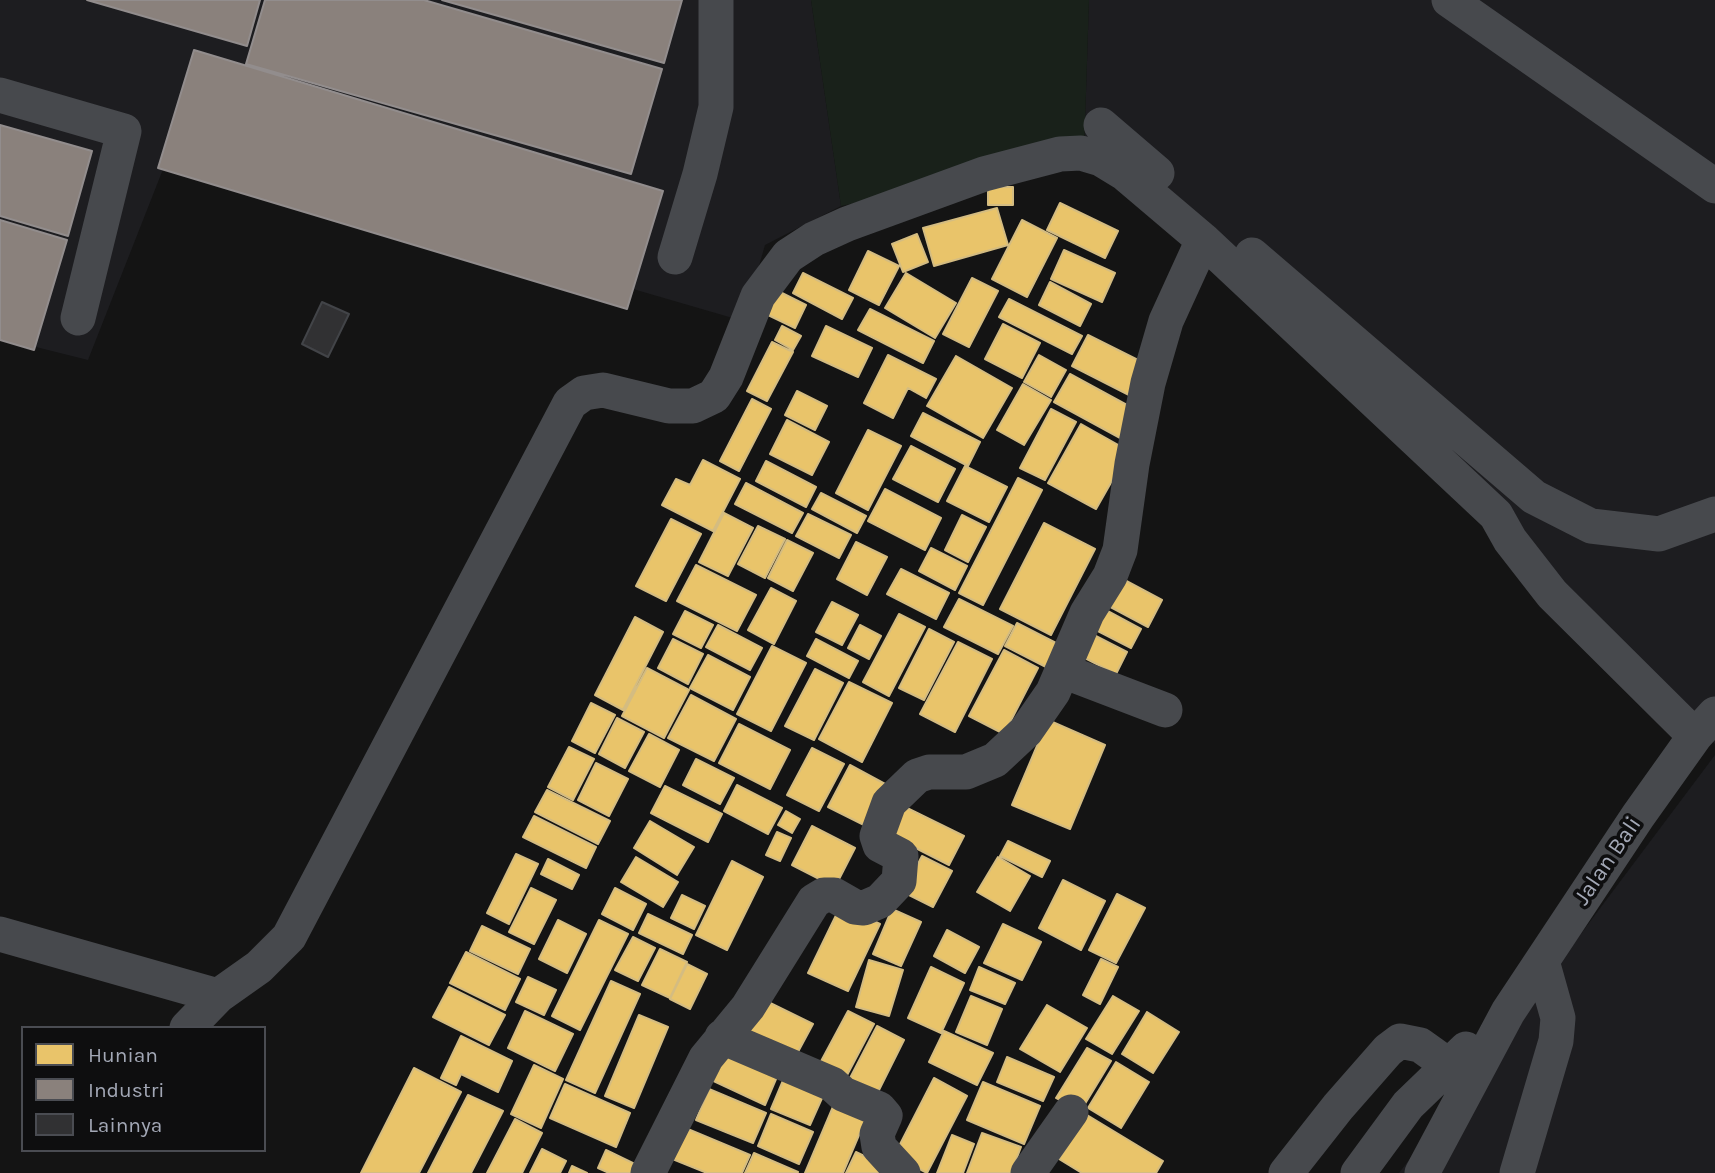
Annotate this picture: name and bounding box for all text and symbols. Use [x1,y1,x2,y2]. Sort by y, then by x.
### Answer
street label: Jalan Bali [1568,812,1648,910]
legend [21,1026,266,1152]
text: Hunian [88,1043,158,1067]
text: Industri [88,1078,165,1102]
text: Lainnya [88,1113,162,1137]

